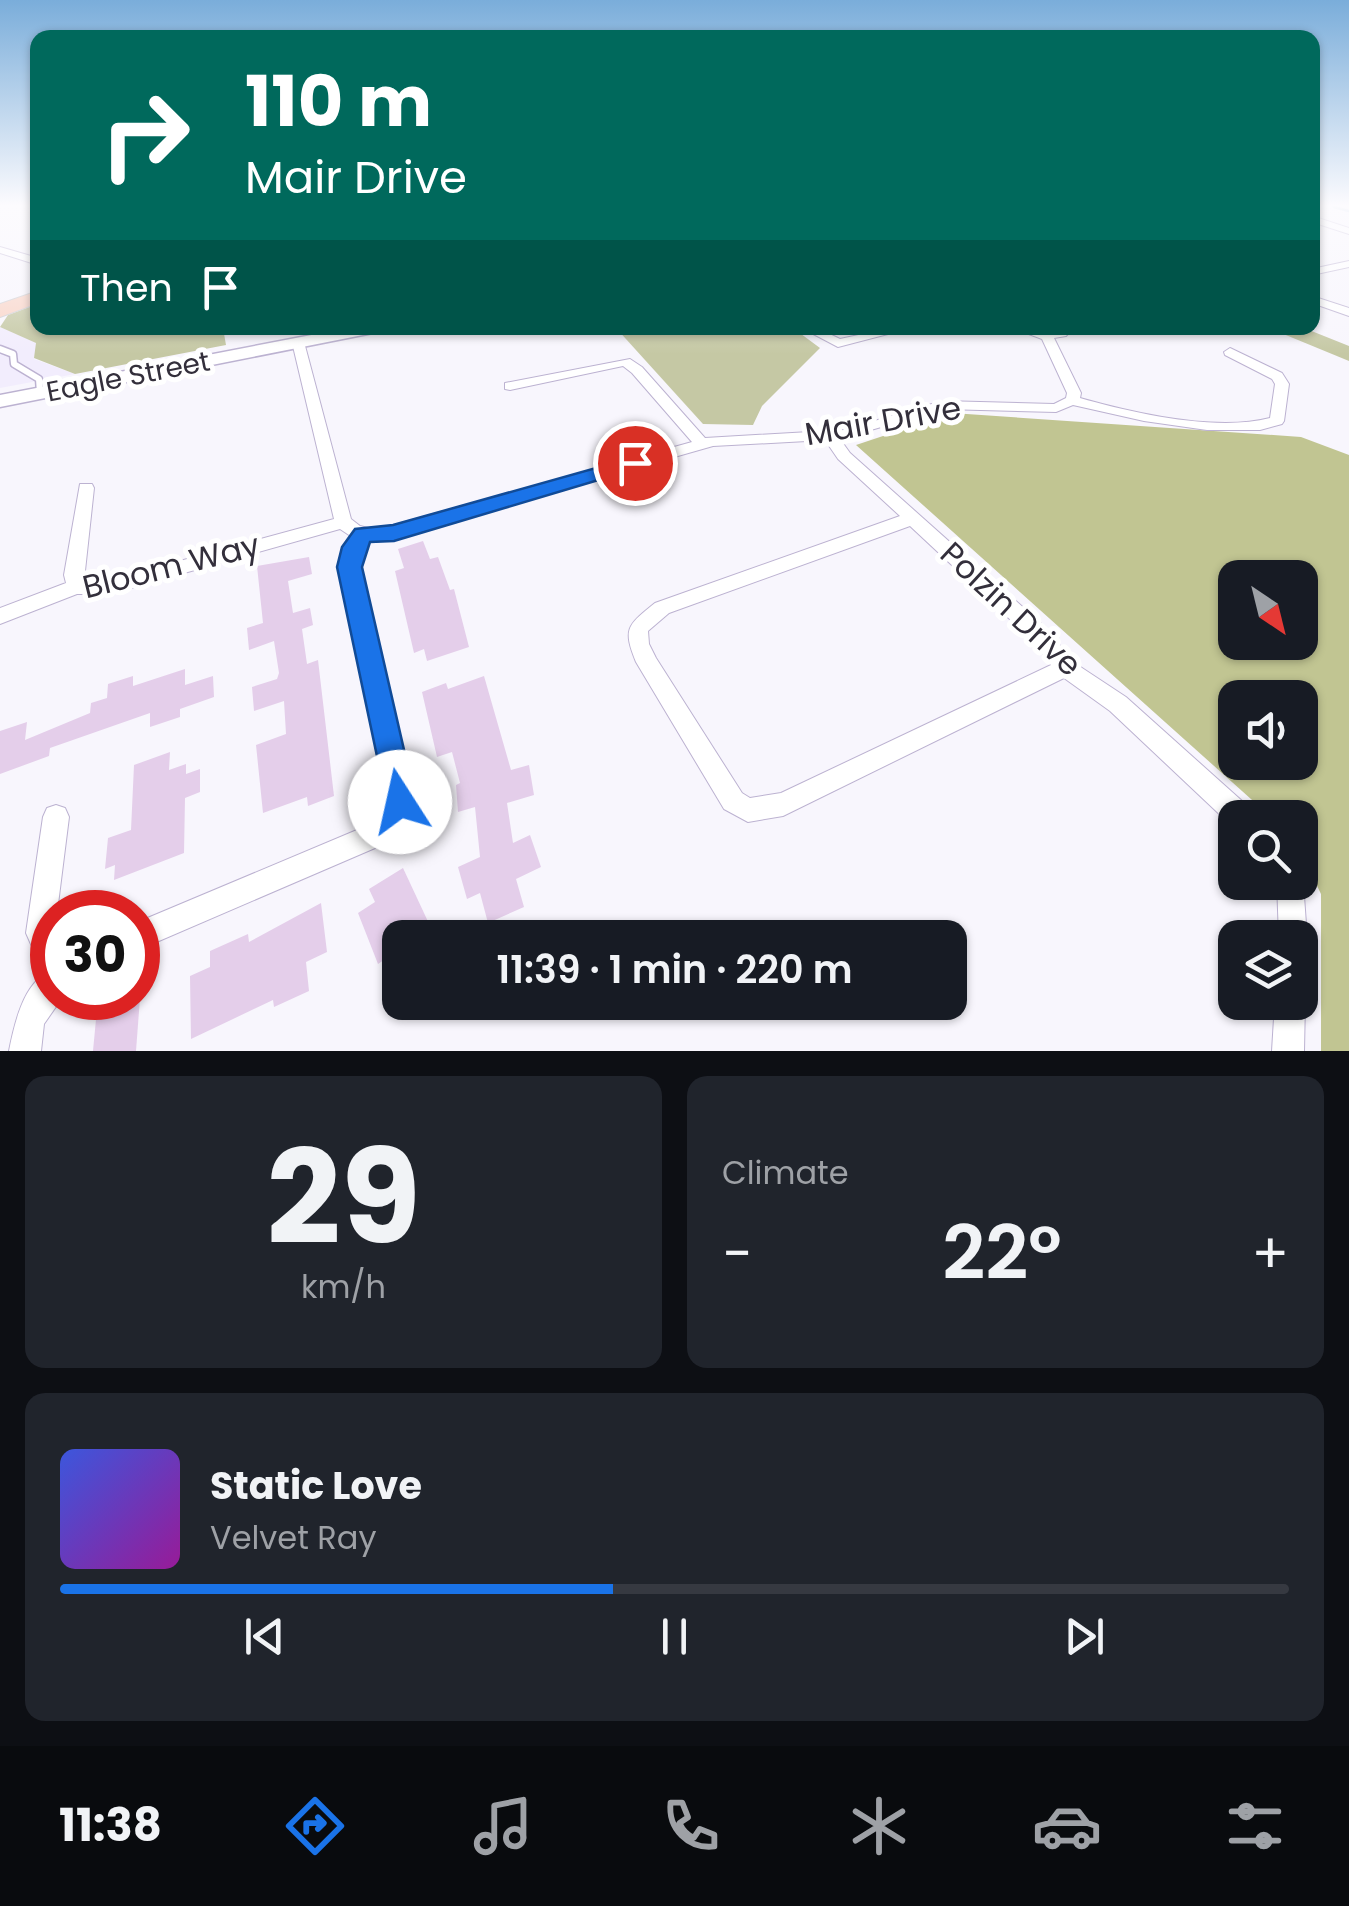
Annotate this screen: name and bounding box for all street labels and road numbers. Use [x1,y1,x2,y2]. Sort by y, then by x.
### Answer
street label: Eagle Street [43,342,213,411]
street label: Mair Drive [801,385,965,456]
street label: Bloom Way [78,522,264,609]
street label: Polzin Drive [931,531,1092,686]

